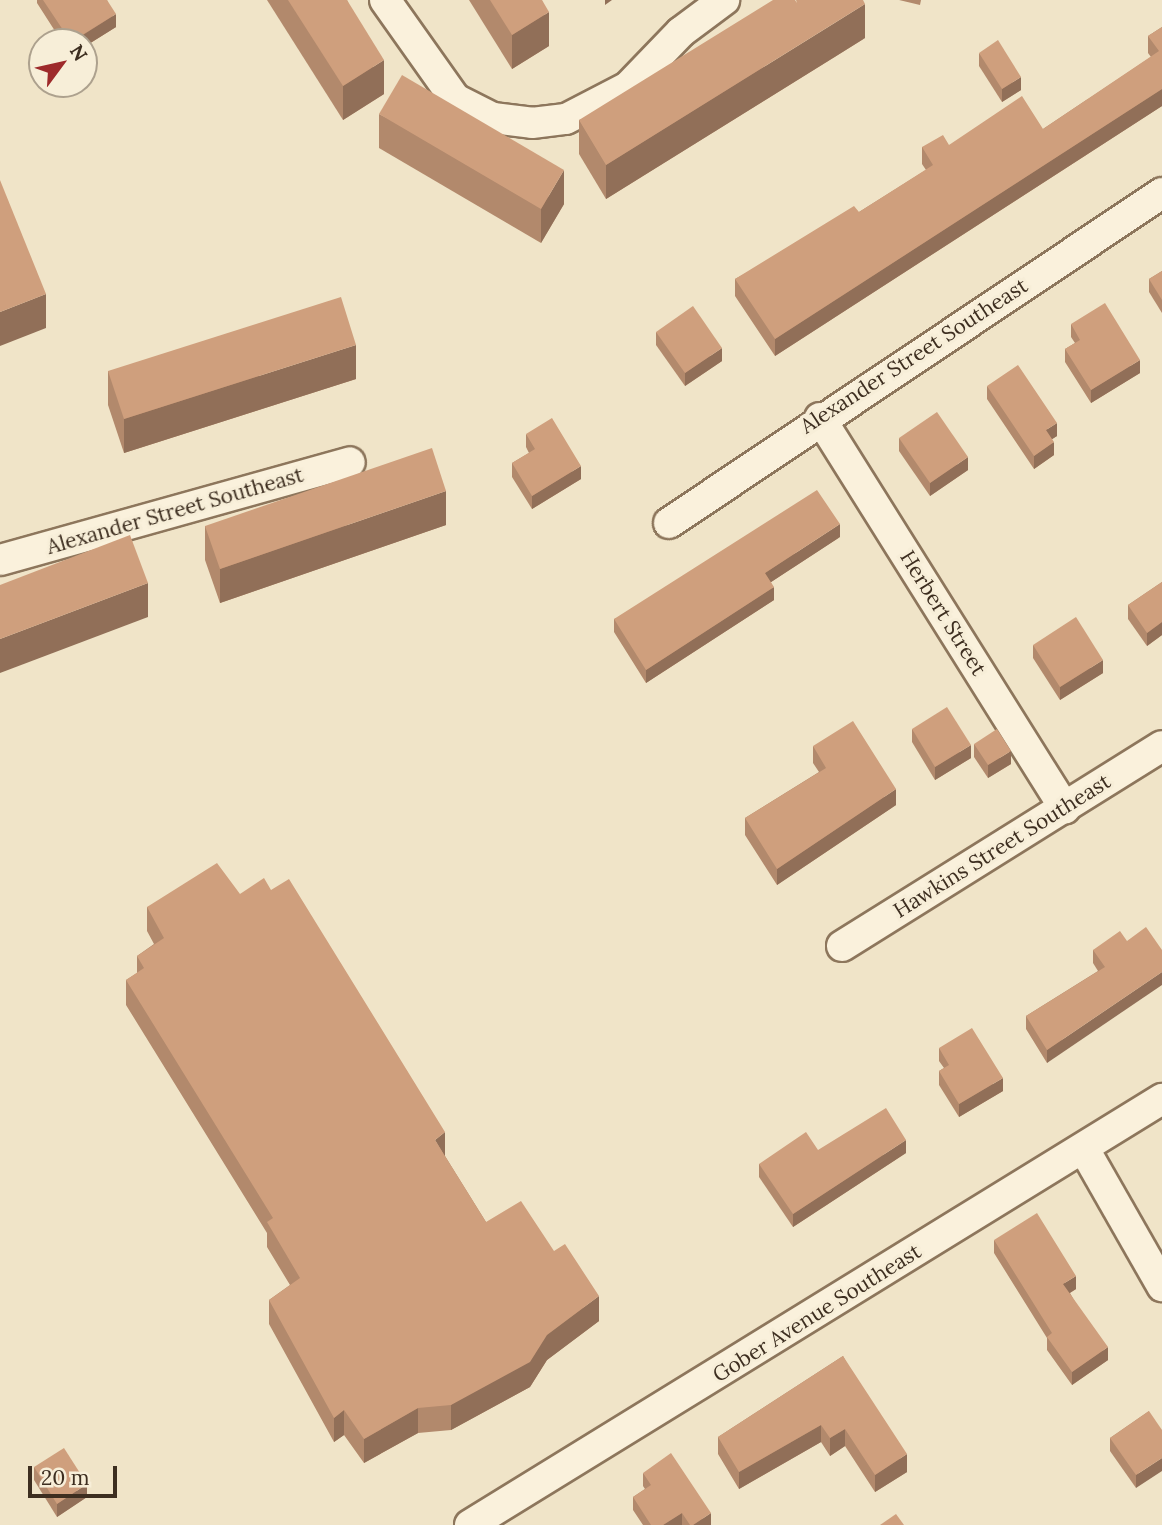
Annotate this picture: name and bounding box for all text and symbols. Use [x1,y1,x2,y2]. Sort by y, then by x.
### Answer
north arrow [28,28,98,98]
text: N [65,40,93,65]
street label: Alexander Street Southeast [796,273,1032,439]
street label: Alexander Street Southeast [44,462,306,560]
street label: Herbert Street [895,546,991,680]
street label: Hawkins Street Southeast [889,769,1115,923]
street label: Gober Avenue Southeast [708,1239,926,1387]
scale bar [32,1452,121,1496]
text: 20 m [41,1464,90,1491]

